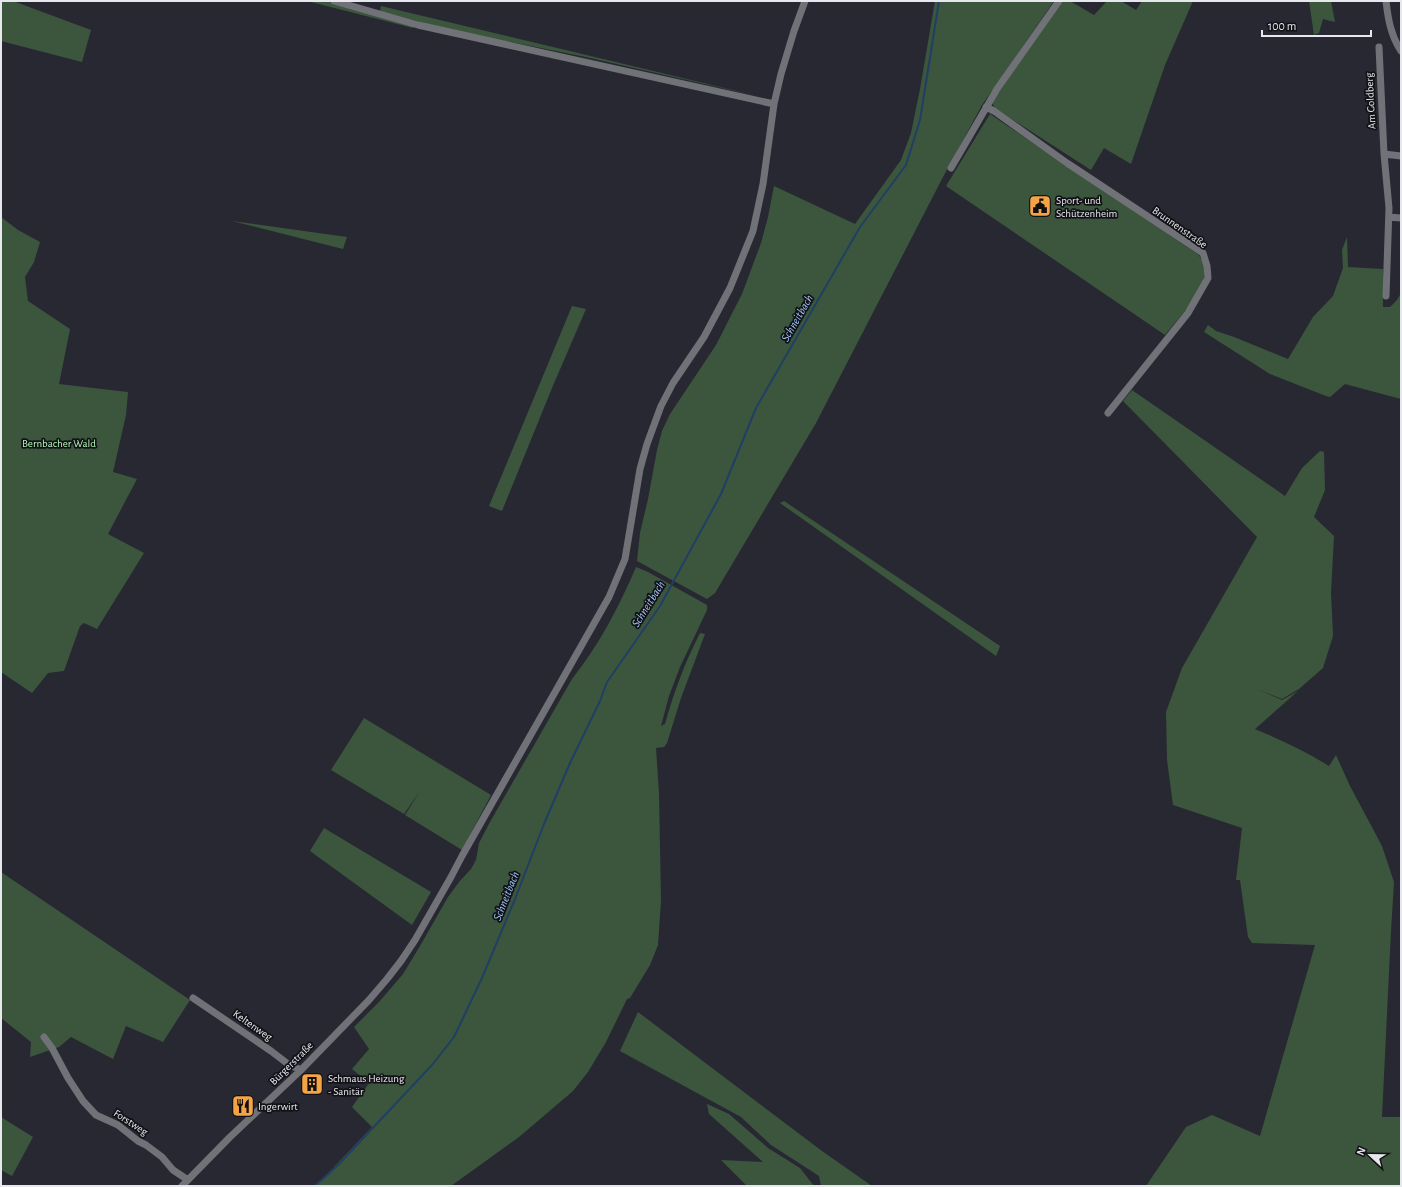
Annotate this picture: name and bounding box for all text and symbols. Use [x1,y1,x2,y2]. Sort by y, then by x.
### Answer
scale bar [1262,12,1371,38]
text: 100 m [1268,20,1296,32]
street label: Am Goldberg [1363,72,1377,130]
public building icon: Sport- und Schützenheim [1027,193,1053,219]
place label: Sport- und Schützenheim [1056,195,1118,219]
street label: Brunnenstraße [1150,205,1209,250]
water label: Schneitbach [779,293,815,343]
park label: Bernbacher Wald [22,438,96,449]
water label: Schneitbach [629,579,667,629]
water label: Schneitbach [491,870,521,922]
street label: Keltenweg [231,1008,275,1043]
street label: Bürgerstraße [268,1040,315,1087]
building icon: Schmaus Heizung - Sanitär [299,1071,325,1097]
place label: Schmaus Heizung - Sanitär [328,1073,405,1097]
restaurant icon: Ingerwirt [230,1093,256,1119]
place label: Ingerwirt [258,1101,298,1112]
street label: Forstweg [112,1107,150,1138]
north arrow [1350,1135,1390,1175]
text: N [1355,1146,1368,1157]

